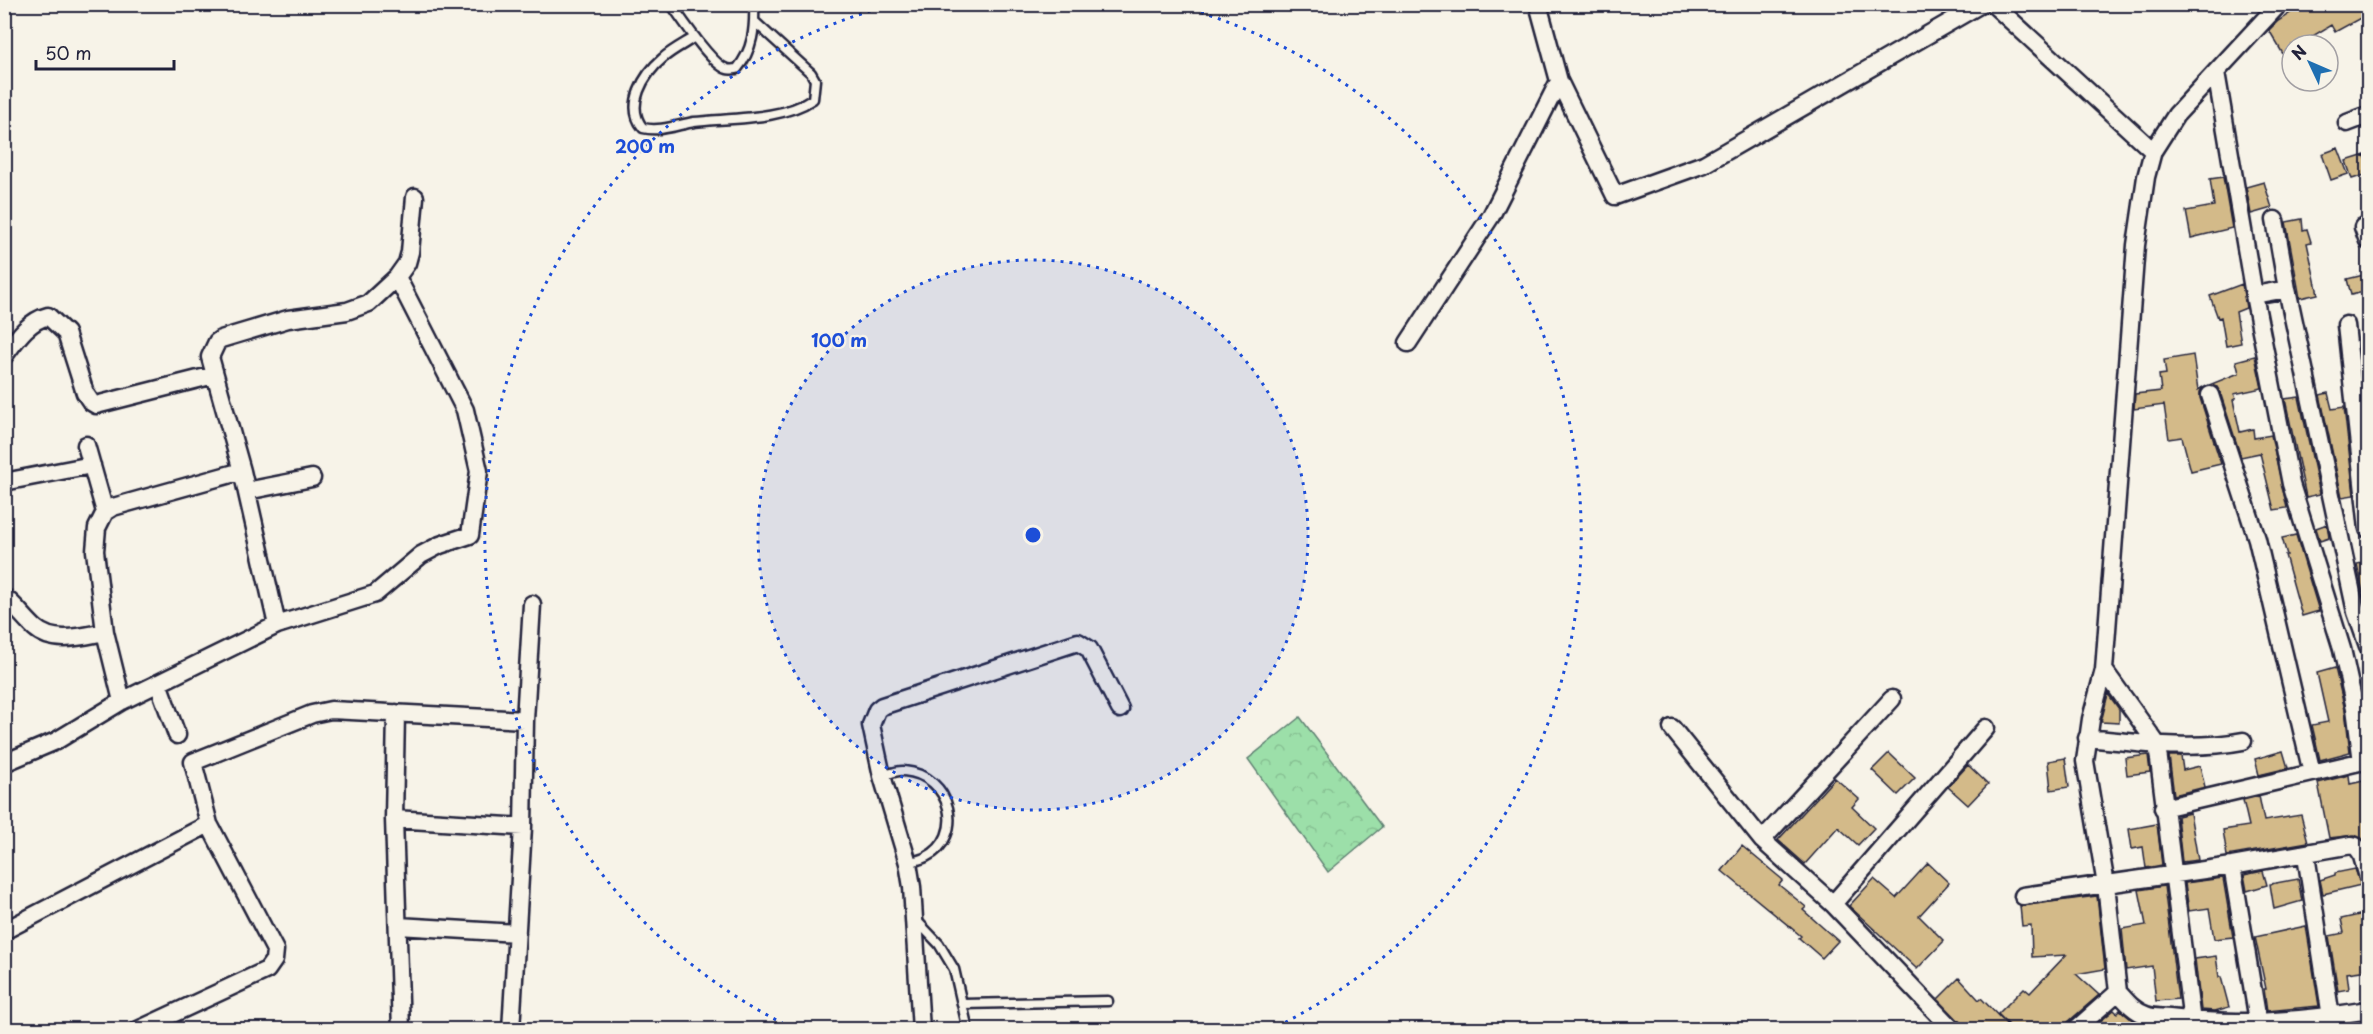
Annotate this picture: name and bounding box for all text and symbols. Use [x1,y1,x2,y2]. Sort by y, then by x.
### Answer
scale bar [36,33,174,71]
north arrow [2280,33,2340,93]
text: 50 m [45,39,92,66]
text: N [2285,39,2312,65]
text: 200 m [615,132,675,159]
text: 100 m [811,326,867,353]
centre of rings [1023,525,1043,545]

